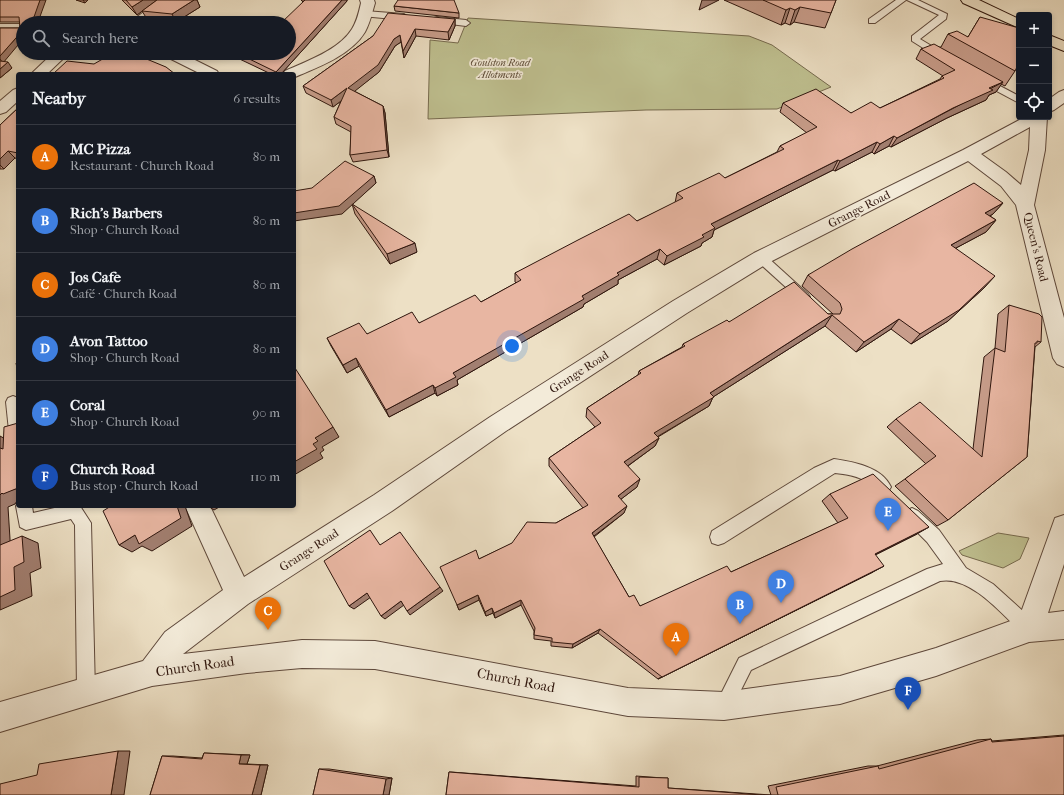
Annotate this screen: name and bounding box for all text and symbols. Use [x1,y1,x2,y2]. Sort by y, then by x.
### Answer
map controls [1016,12,1052,120]
button: + [1016,12,1052,48]
search box [16,16,296,60]
icon: search [30,27,52,49]
text: Search here [62,29,138,47]
button: − [1016,48,1052,84]
park label: Goulston Road Allotments [470,57,532,81]
button: locate [1016,84,1052,120]
text: Nearby [32,88,86,108]
text: 6 results [233,91,280,106]
text: MC Pizza [70,140,131,158]
text: A [41,149,49,164]
text: 80 m [253,149,280,164]
text: Restaurant · Church Road [70,158,214,173]
street label: Grange Road [826,187,893,231]
text: Rich's Barbers [70,204,162,222]
street label: Queen's Road [1021,211,1051,284]
text: B [41,213,49,228]
text: 80 m [253,213,280,228]
text: Shop · Church Road [70,222,179,237]
text: Jos Cafe [70,268,121,286]
text: C [41,277,49,292]
text: 80 m [253,277,280,292]
text: Café · Church Road [70,286,177,301]
text: Avon Tattoo [70,332,148,350]
your location [502,336,522,356]
text: D [40,341,50,356]
text: 80 m [253,341,280,356]
street label: Grange Road [547,347,612,396]
text: Shop · Church Road [70,350,179,365]
text: Coral [70,396,105,414]
text: E [41,405,49,420]
text: 90 m [252,405,280,420]
text: Shop · Church Road [70,414,179,429]
text: Church Road [70,460,155,478]
text: F [42,469,48,484]
text: 110 m [250,469,280,484]
text: Bus stop · Church Road [70,478,198,493]
pin: E [875,498,901,531]
street label: Grange Road [277,525,342,574]
pin: D [768,570,794,603]
pin: B [727,591,753,624]
pin: C [255,597,281,630]
pin: A [663,623,689,656]
street label: Church Road [155,653,236,680]
street label: Church Road [475,665,557,696]
pin: F [895,677,921,710]

